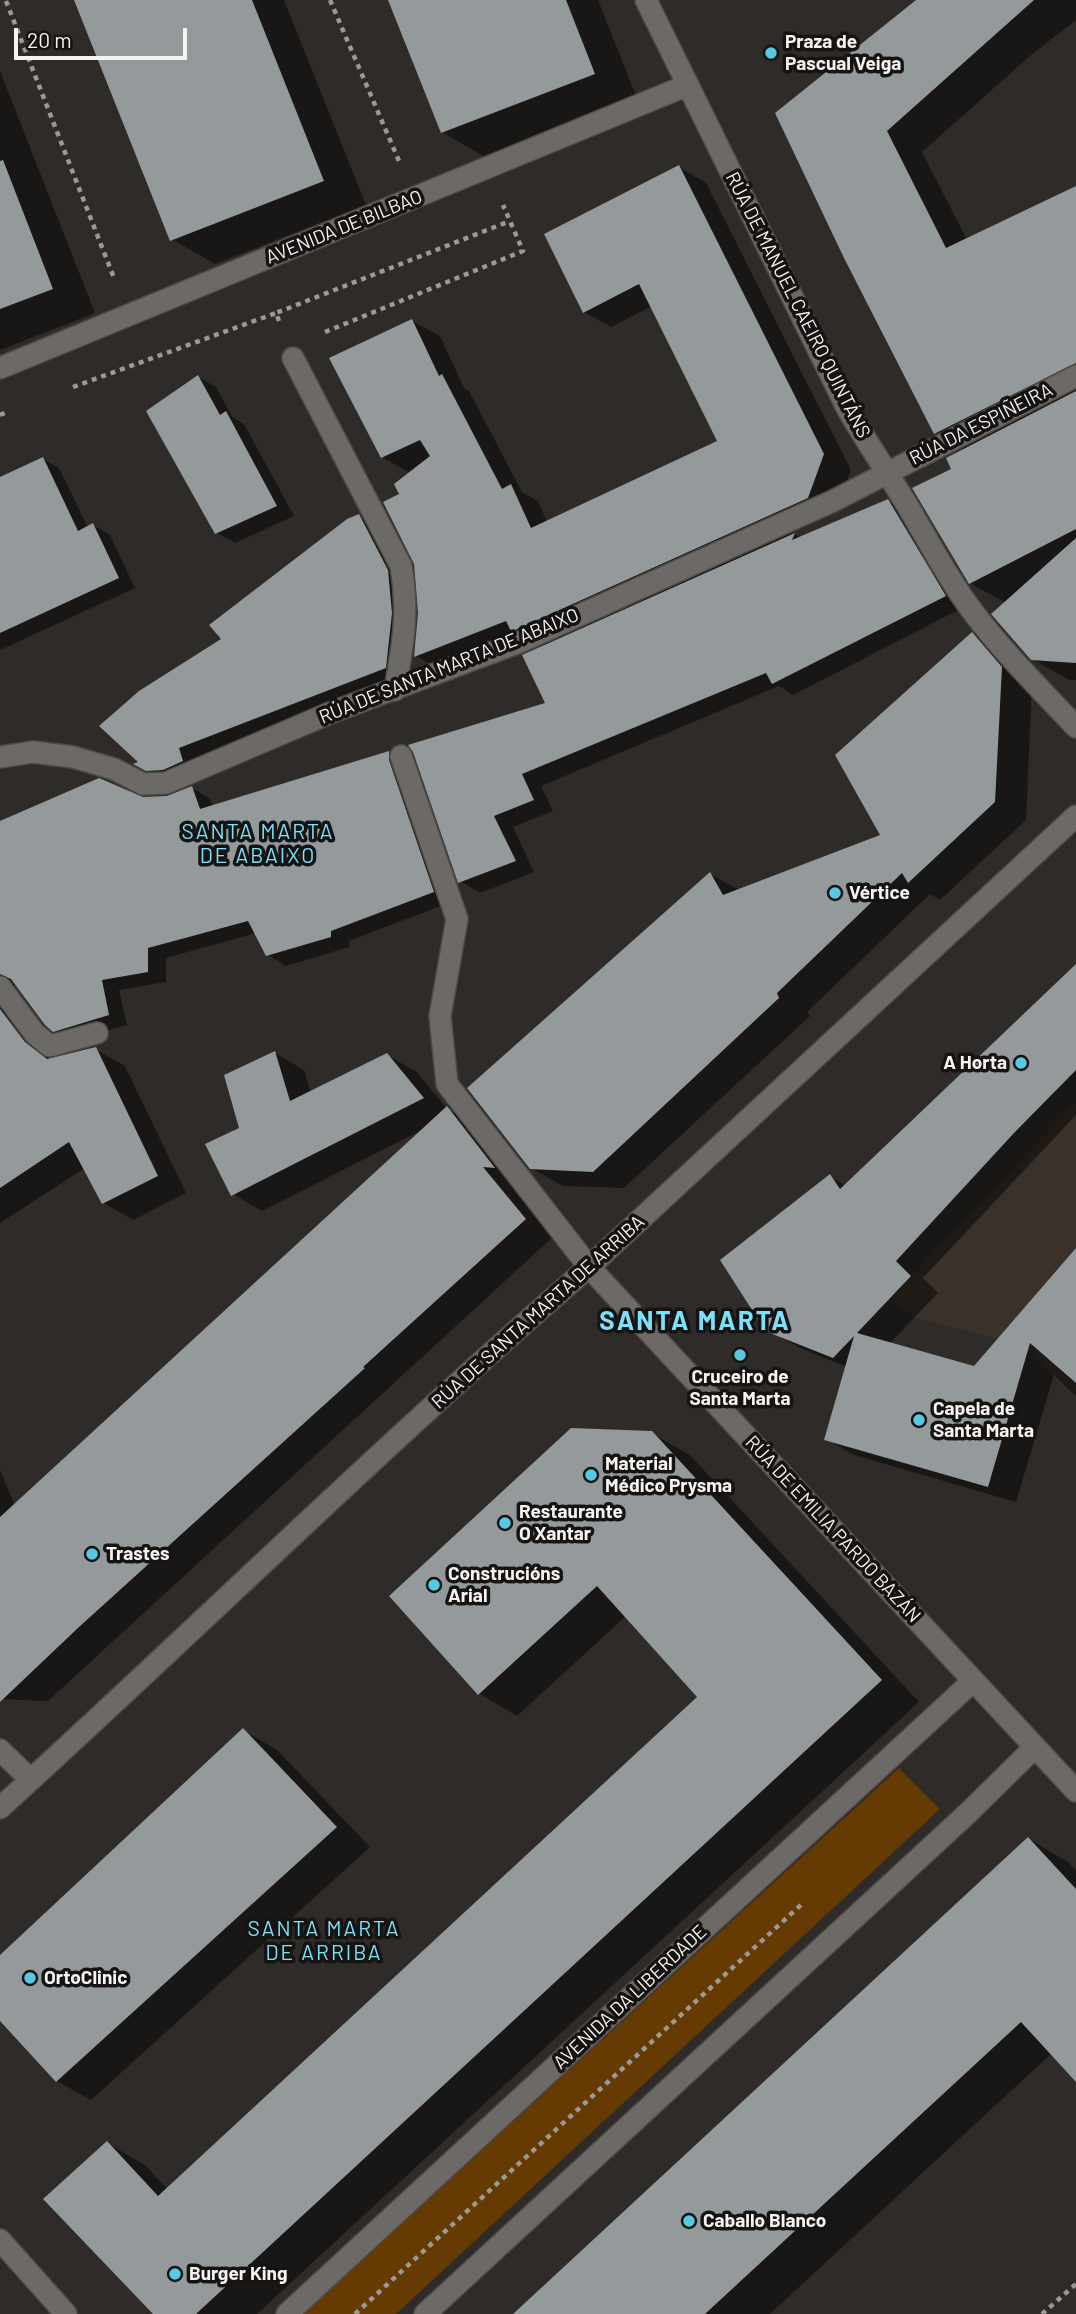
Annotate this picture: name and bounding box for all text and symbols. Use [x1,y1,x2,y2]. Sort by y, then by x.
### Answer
scale bar [18,14,191,58]
text: 20 m [27,27,72,52]
place label: Praza de Pascual Veiga [785,31,901,75]
marker: Praza de Pascual Veiga [763,45,779,61]
street label: RÚA DE MANUEL CAEIRO QUINTÁNS [721,168,875,442]
street label: AVENIDA DE BILBAO [262,185,426,269]
street label: RÚA DA ESPIÑEIRA [906,378,1056,470]
street label: RÚA DE SANTA MARTA DE ABAIXO [316,603,582,729]
district label: SANTA MARTA DE ABAIXO [183,819,333,869]
place label: Vértice [849,882,910,904]
marker: Vértice [827,885,843,901]
place label: A Horta [943,1052,1007,1074]
marker: A Horta [1013,1055,1029,1071]
street label: RÚA DE SANTA MARTA DE ARRIBA [427,1210,649,1414]
district label: SANTA MARTA [601,1305,789,1337]
marker: Cruceiro de Santa Marta [732,1347,748,1363]
place label: Cruceiro de Santa Marta [690,1366,790,1410]
place label: Capela de Santa Marta [933,1398,1034,1442]
marker: Capela de Santa Marta [911,1412,927,1428]
street label: RÚA DE EMILIA PARDO BAZÁN [741,1431,925,1627]
place label: Material Médico Prysma [605,1453,732,1497]
marker: Material Médico Prysma [583,1467,599,1483]
place label: Restaurante O Xantar [519,1501,623,1545]
marker: Restaurante O Xantar [497,1515,513,1531]
place label: Trastes [106,1543,170,1565]
marker: Trastes [84,1546,100,1562]
place label: Construcións Arial [448,1563,560,1607]
marker: Construcións Arial [426,1577,442,1593]
district label: SANTA MARTA DE ARRIBA [249,1916,399,1966]
street label: AVENIDA DA LIBERDADE [549,1920,711,2074]
place label: OrtoClinic [44,1967,127,1989]
marker: OrtoClinic [22,1970,38,1986]
place label: Caballo Blanco [703,2210,826,2232]
marker: Caballo Blanco [681,2213,697,2229]
place label: Burger King [189,2263,288,2285]
marker: Burger King [167,2266,183,2282]

